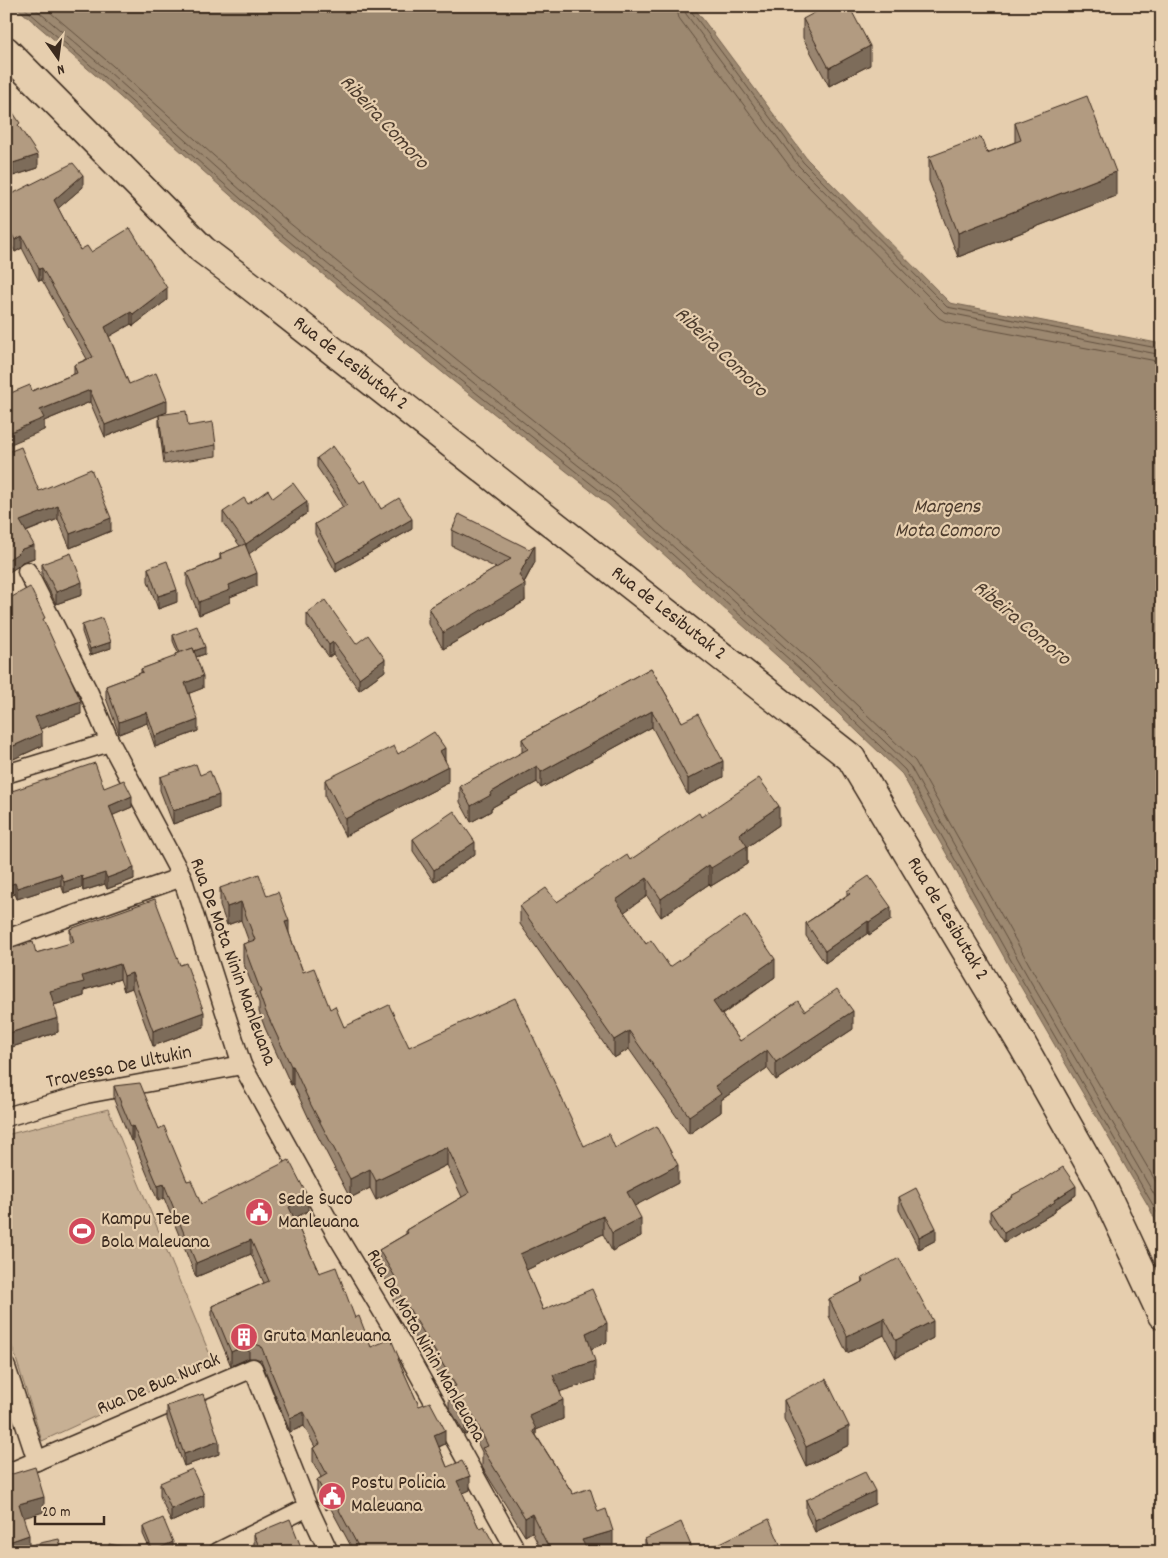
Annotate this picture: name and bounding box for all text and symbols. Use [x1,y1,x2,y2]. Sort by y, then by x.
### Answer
north arrow [32,32,82,82]
text: N [55,58,66,79]
water label: Ribeira Comoro [331,69,436,178]
water label: Ribeira Comoro [667,301,775,406]
street label: Rua de Lesibutak 2 [286,310,414,418]
water label: Margens Mota Comoro [895,493,1001,547]
street label: Rua de Lesibutak 2 [604,560,732,668]
water label: Ribeira Comoro [966,574,1078,675]
street label: Rua de Lesibutak 2 [899,852,995,986]
street label: Rua De Mota Ninin Manleuana [181,854,283,1070]
street label: Travessa De Ultukin [44,1039,194,1097]
place label: Sede Suco Manleuana [278,1186,359,1237]
public building icon: Sede Suco Manleuana [244,1197,274,1227]
place label: Kampu Tebe Bola Maleuana [101,1206,210,1257]
sports icon: Kampu Tebe Bola Maleuana [67,1216,97,1246]
street label: Rua De Mota Ninin Manleuana [358,1244,492,1448]
building icon: Gruta Manleuana [229,1322,259,1352]
place label: Gruta Manleuana [263,1323,392,1351]
street label: Rua De Bua Nurak [93,1346,225,1424]
place label: Postu Policia Maleuana [351,1470,446,1521]
public building icon: Postu Policia Maleuana [317,1481,347,1511]
scale bar [35,1493,104,1525]
text: 20 m [42,1502,70,1524]

